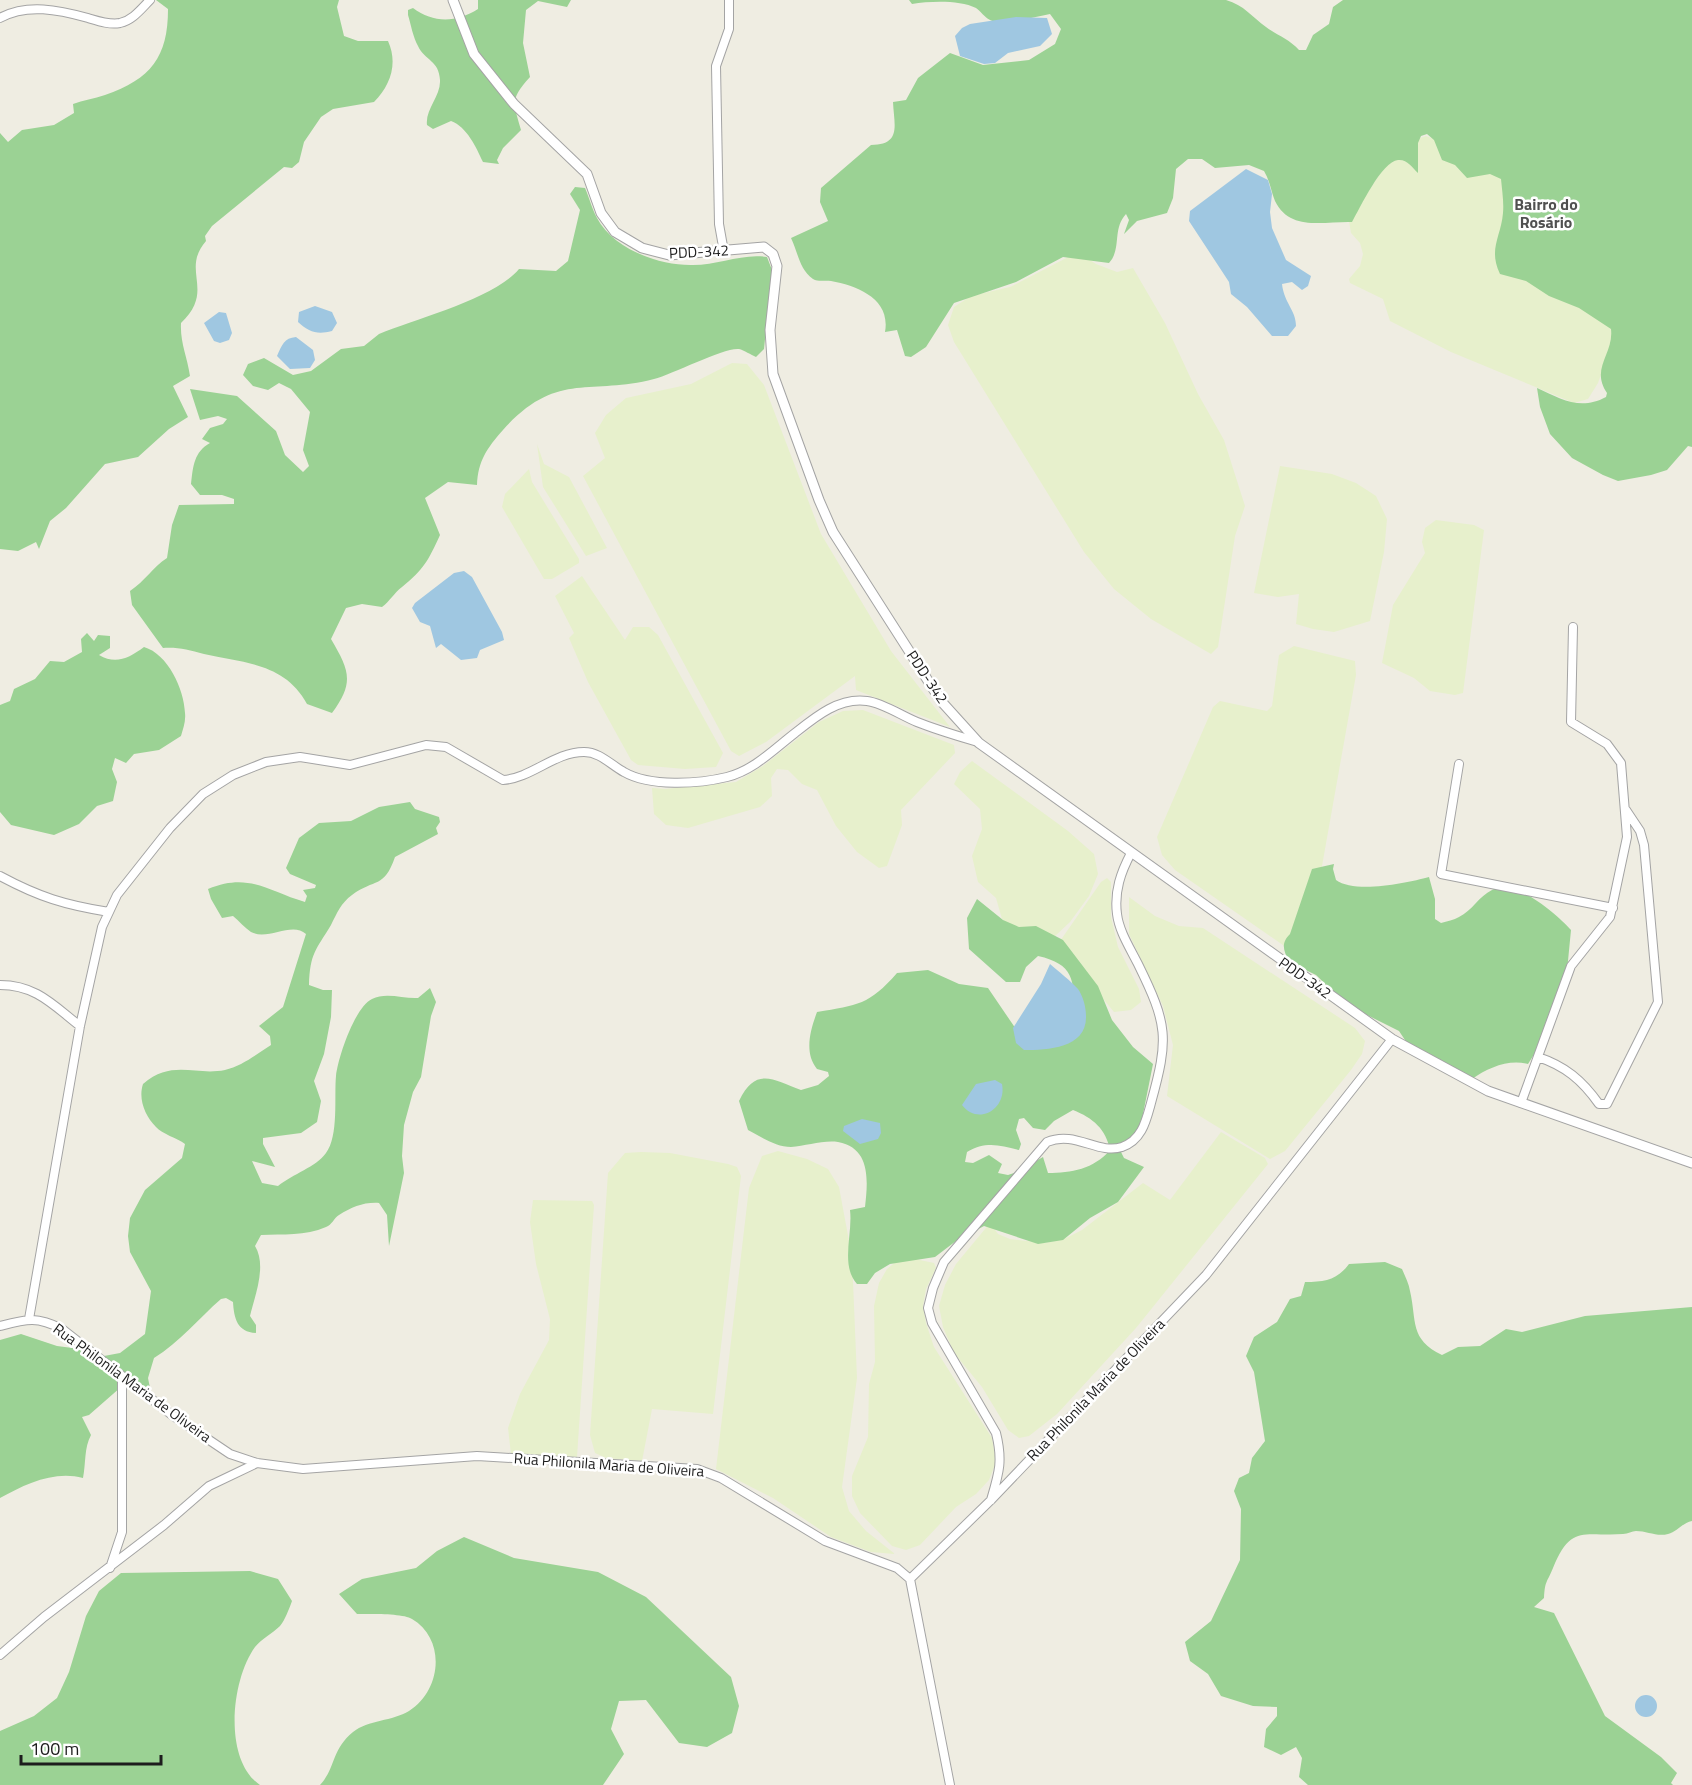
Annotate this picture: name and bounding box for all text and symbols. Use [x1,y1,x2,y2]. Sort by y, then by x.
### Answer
district label: Bairro do Rosário [1514,192,1578,234]
street label: PDD-342 [668,238,730,265]
street label: PDD-342 [901,645,954,708]
street label: PDD-342 [1274,951,1336,1004]
street label: Rua Philonila Maria de Oliveira [1021,1313,1170,1466]
street label: Rua Philonila Maria de Oliveira [48,1317,217,1448]
street label: Rua Philonila Maria de Oliveira [513,1446,705,1483]
scale bar [21,1728,160,1766]
text: 100 m [30,1735,79,1762]

